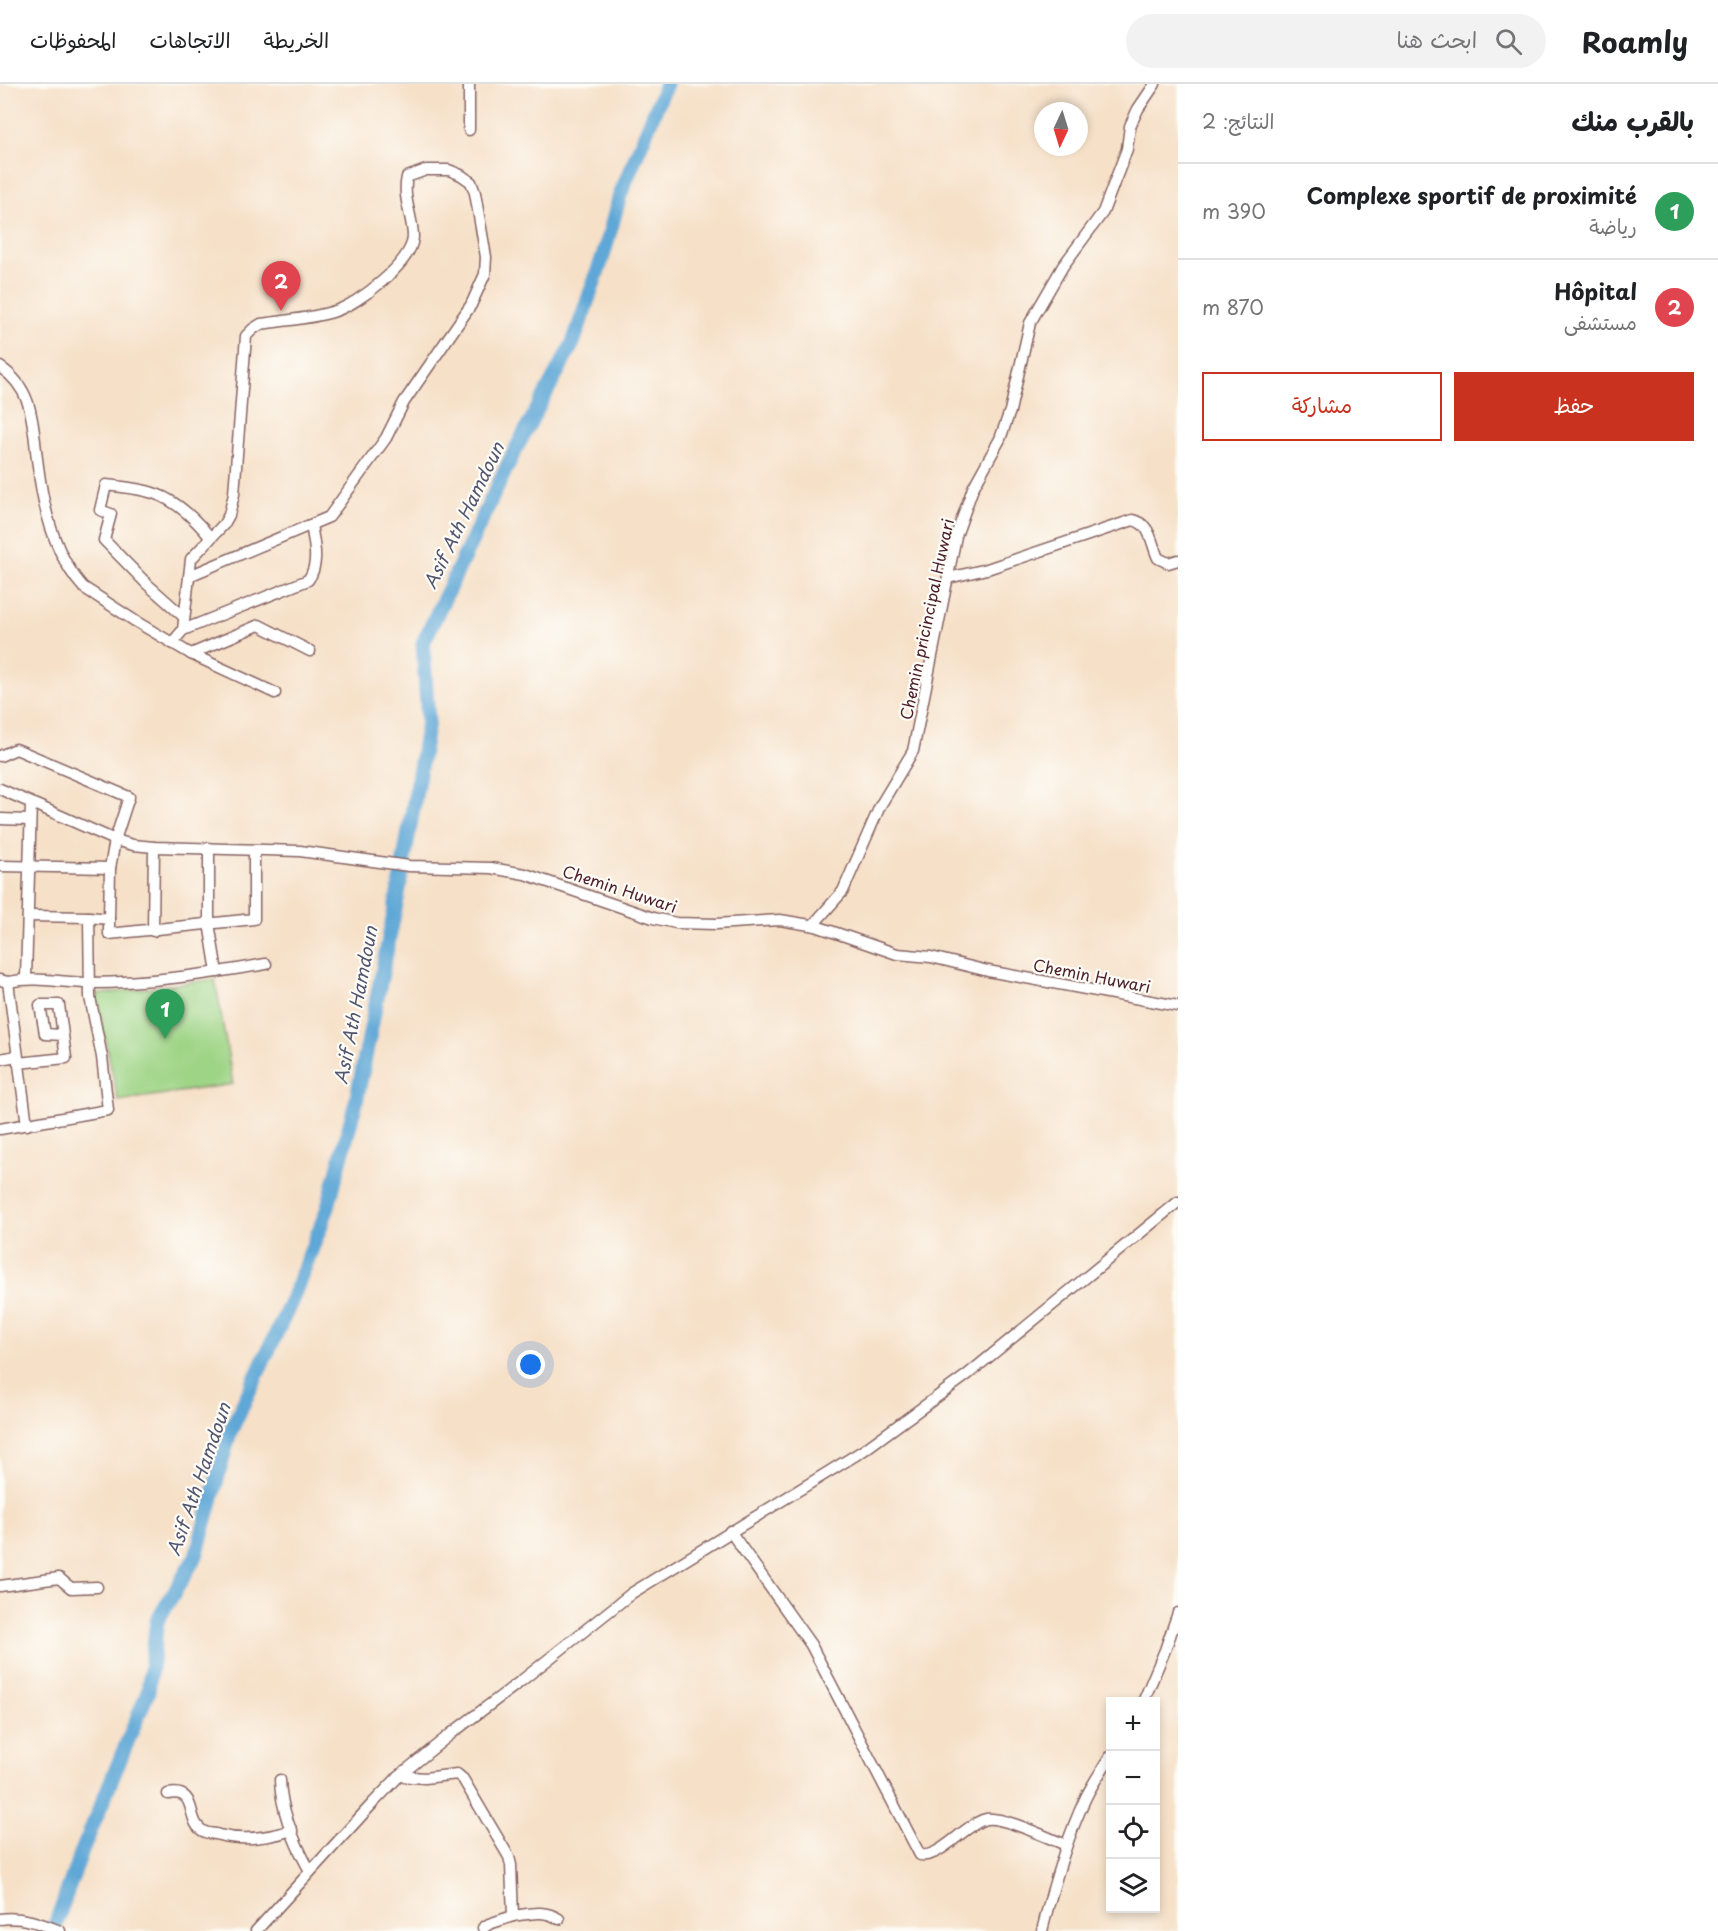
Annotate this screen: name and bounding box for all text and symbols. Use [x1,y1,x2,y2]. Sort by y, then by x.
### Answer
search box [1126,14,1546,68]
text: Roamly [1582,20,1688,63]
text: ابحث هنا [1396,22,1477,55]
text: المحفوظات [30,23,116,55]
text: الاتجاهات [149,23,231,55]
text: الخريطة [264,23,329,55]
icon: search [1492,25,1525,58]
text: بالقرب منك [1572,101,1694,140]
north arrow [1034,102,1088,156]
text: النتائج: 2 [1202,106,1275,136]
text: Complexe sportif de proximité [1307,178,1637,211]
text: 390 m [1202,196,1266,226]
text: 1 [1670,196,1679,226]
text: رياضة [1589,211,1637,241]
pin: 2 [262,262,300,311]
text: Hôpital [1554,274,1637,307]
text: 870 m [1202,292,1264,322]
text: 2 [1667,292,1682,322]
text: مستشفى [1564,307,1637,337]
button: مشاركة [1202,372,1442,441]
button: حفظ [1454,372,1694,441]
water label: Asif Ath Hamdoun [416,436,511,593]
street label: Chemin pricincipal Huwari [893,516,959,722]
street label: Chemin Huwari [560,858,680,918]
water label: Asif Ath Hamdoun [326,923,384,1086]
street label: Chemin Huwari [1031,952,1153,998]
pin: 1 [146,990,184,1039]
your location [516,1350,545,1379]
water label: Asif Ath Hamdoun [159,1398,237,1559]
map controls [1106,1697,1160,1913]
button: + [1106,1697,1160,1751]
button: − [1106,1751,1160,1805]
button: locate [1106,1805,1160,1859]
button: layers [1106,1859,1160,1913]

